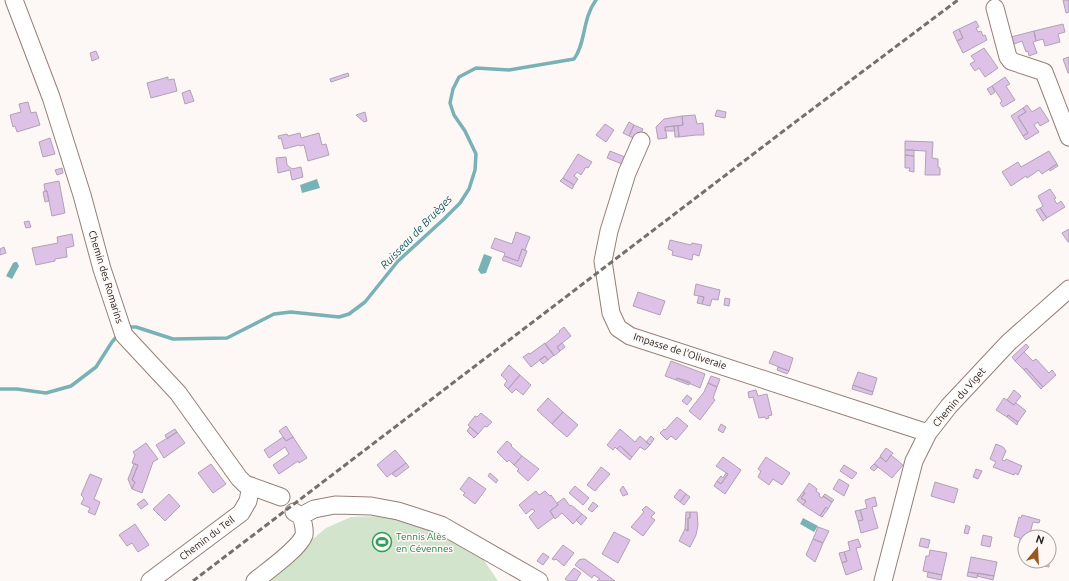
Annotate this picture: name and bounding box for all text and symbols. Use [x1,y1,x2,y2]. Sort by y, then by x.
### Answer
water label: Ruisseau de Bruèges [378,193,454,271]
street label: Chemin des Romarins [87,229,125,325]
street label: Impasse de l'Oliveraie [632,331,728,371]
street label: Chemin du Viget [930,365,988,429]
street label: Chemin du Teil [177,514,237,562]
north arrow [1017,529,1057,569]
sports icon: Tennis Alès en Cévennes [371,531,393,553]
place label: Tennis Alès en Cévennes [396,531,453,554]
text: N [1034,533,1046,546]

